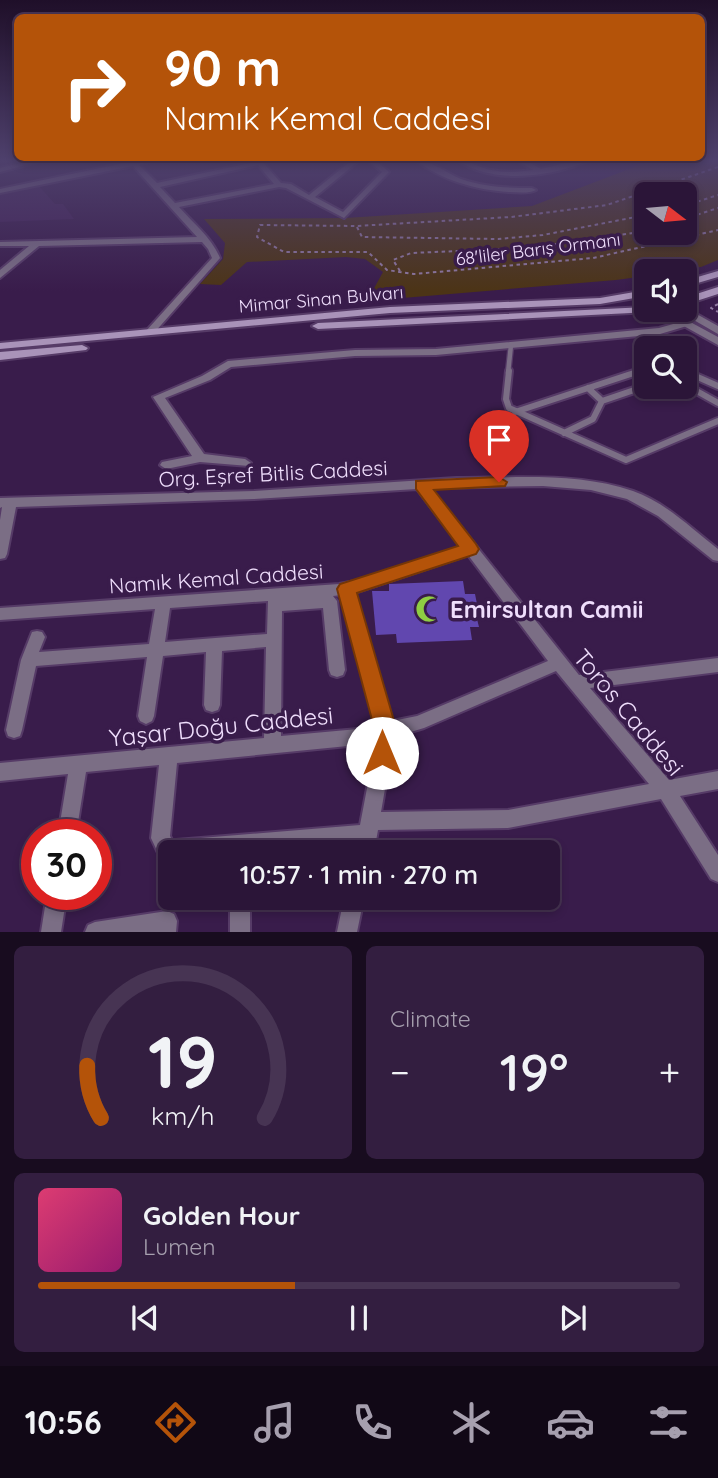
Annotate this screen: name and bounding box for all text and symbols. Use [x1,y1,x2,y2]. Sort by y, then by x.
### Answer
text: 90 m [164,37,281,98]
icon: right [49,42,140,133]
text: Namık Kemal Caddesi [164,98,491,138]
north arrow [634,182,696,245]
map controls [634,182,697,399]
street label: 68'liler Barış Ormanı [454,227,622,271]
button: sound [634,259,697,322]
street label: Mimar Sinan Bulvarı [238,280,404,318]
button: search [634,336,697,399]
pin [469,410,529,482]
icon: arrive [480,421,518,459]
street label: Org. Eşref Bitlis Caddesi [158,454,388,492]
street label: Namık Kemal Caddesi [108,558,324,598]
mosque icon: Emirsultan Camii [414,594,444,624]
place label: Emirsultan Camii [450,594,644,624]
street label: Toros Caddesi [567,642,691,782]
street label: Yaşar Doğu Caddesi [107,699,335,753]
position arrow [345,716,419,790]
speed limit sign: 30 [21,819,112,910]
text: 10:57 · 1 min · 270 m [240,858,478,891]
text: Climate [390,1004,471,1033]
text: 19 [148,1016,218,1107]
text: 19° [500,1039,569,1104]
text: − [390,1048,410,1096]
text: + [659,1048,680,1096]
text: km/h [151,1100,215,1131]
text: Golden Hour [143,1199,300,1232]
text: Lumen [143,1232,216,1261]
icon: previous [126,1299,164,1337]
icon: pause [340,1299,378,1337]
icon: next [554,1299,592,1337]
icon: directions [151,1398,200,1447]
icon: music [250,1398,299,1447]
icon: phone [348,1398,397,1447]
icon: climate [447,1398,496,1447]
icon: car [546,1398,595,1447]
icon: filters [644,1398,693,1447]
text: 10:56 [25,1402,102,1442]

